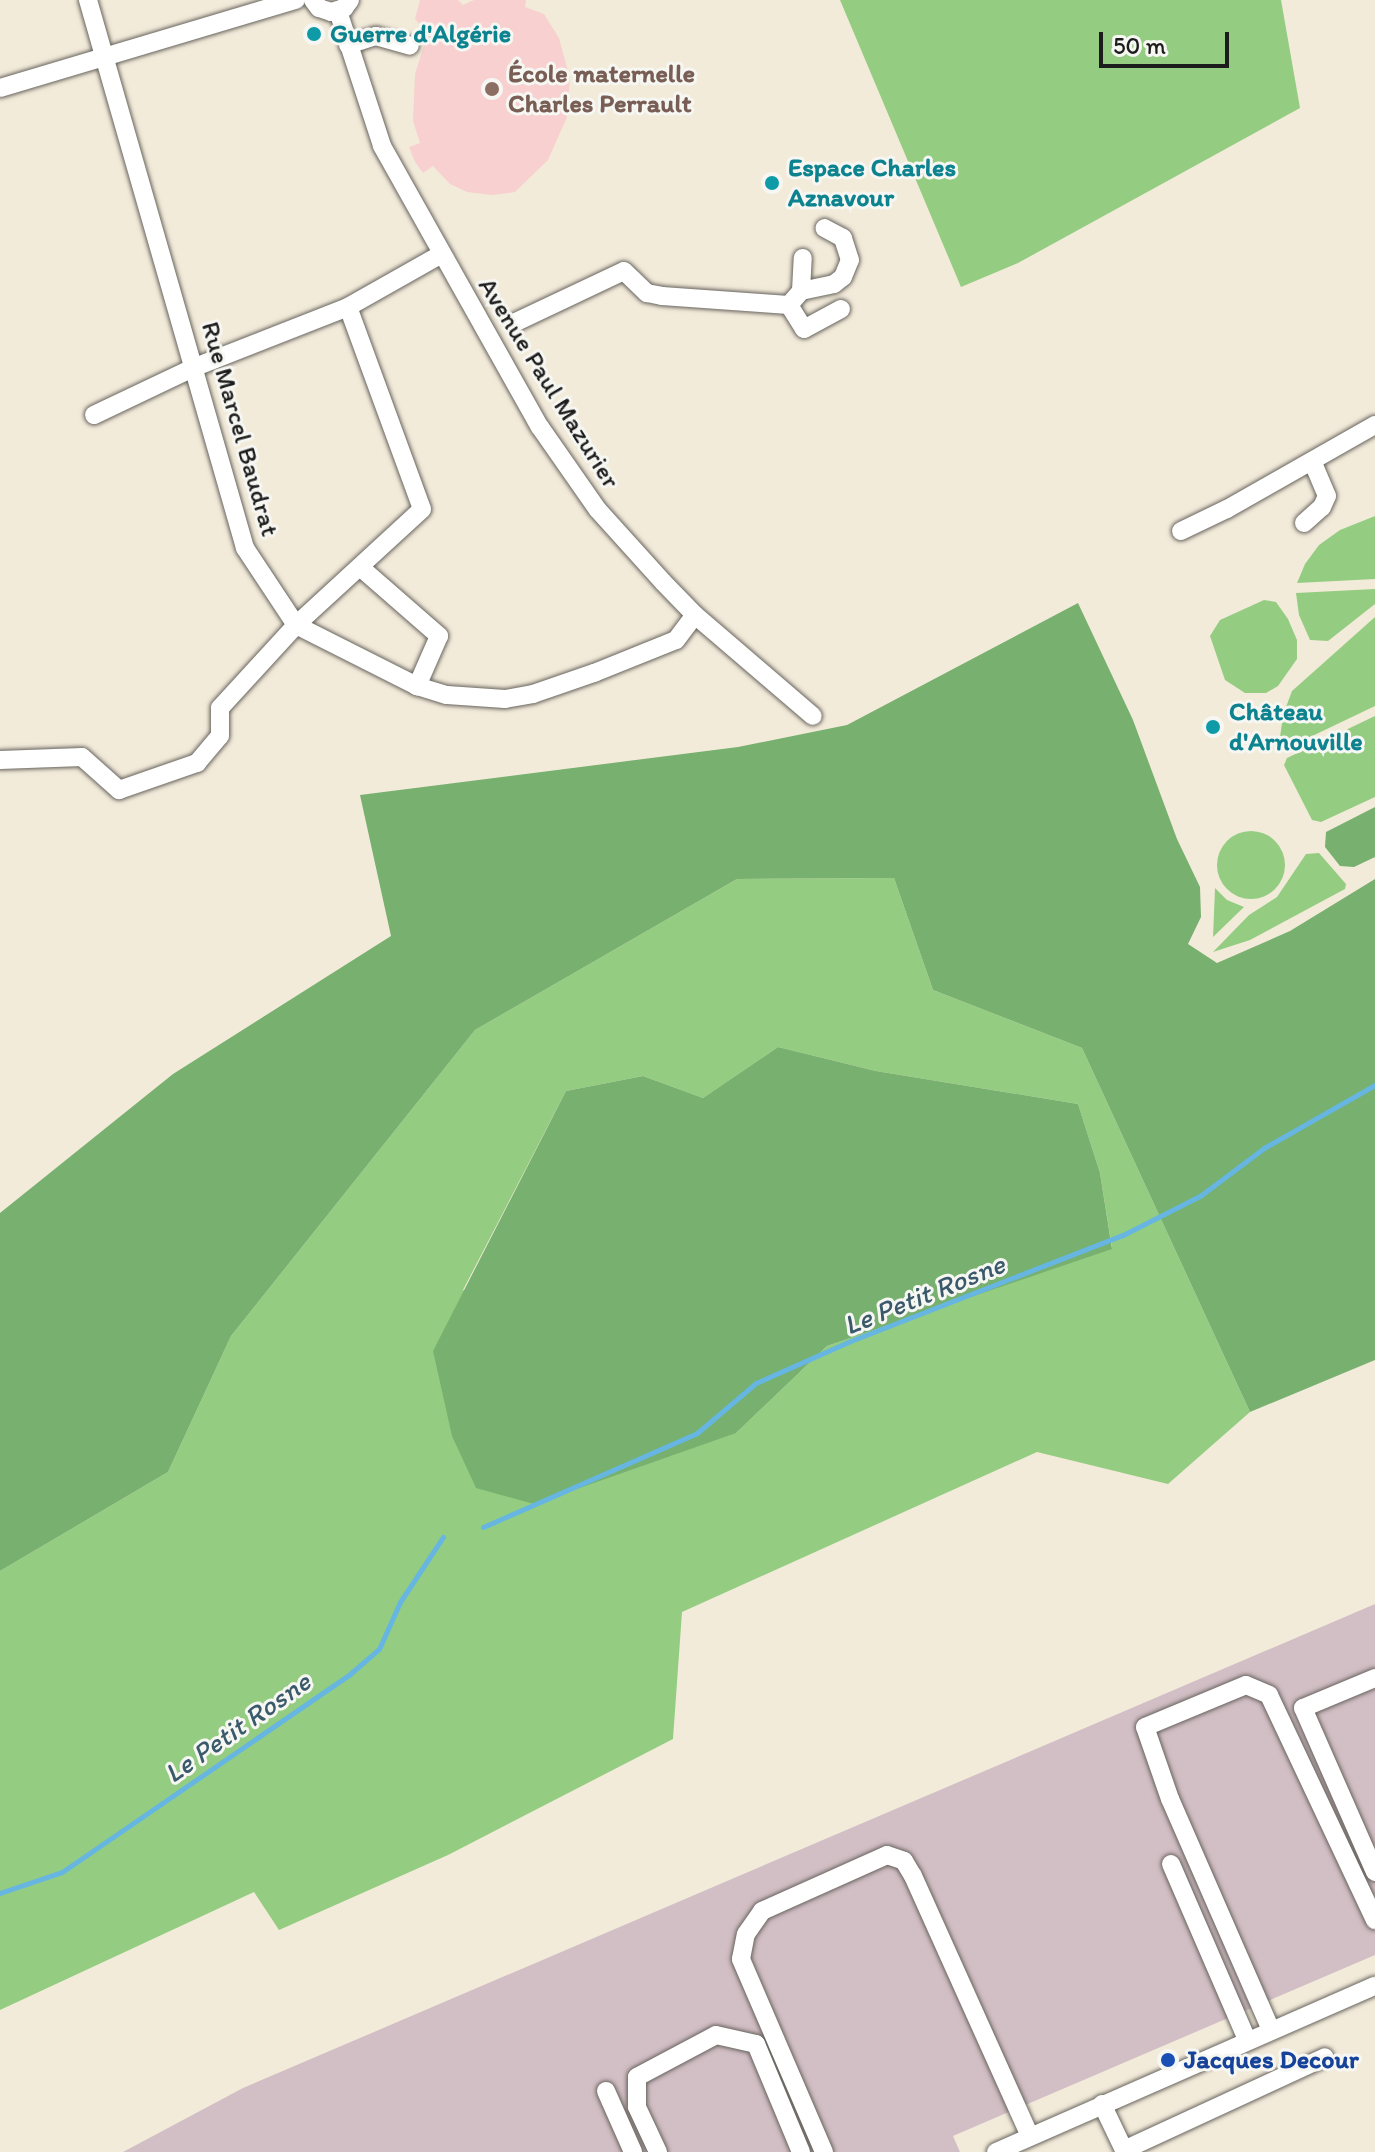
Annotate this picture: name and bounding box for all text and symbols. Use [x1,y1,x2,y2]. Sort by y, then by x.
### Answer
scale bar [1103,16,1233,66]
place label: Guerre d'Algérie [330,18,511,50]
marker: Guerre d'Algérie [305,25,323,43]
text: 50 m [1113,31,1166,60]
place label: École maternelle Charles Perrault [508,58,696,120]
marker: École maternelle Charles Perrault [483,80,501,98]
place label: Espace Charles Aznavour [788,152,956,214]
marker: Espace Charles Aznavour [763,174,781,192]
street label: Avenue Paul Mazurier [472,272,626,494]
street label: Rue Marcel Baudrat [194,318,286,540]
place label: Château d'Arnouville [1229,696,1363,758]
marker: Château d'Arnouville [1204,718,1222,736]
water label: Le Petit Rosne [840,1247,1008,1341]
water label: Le Petit Rosne [158,1665,316,1789]
place label: Jacques Decour [1184,2044,1359,2076]
marker: Jacques Decour [1159,2051,1177,2069]

